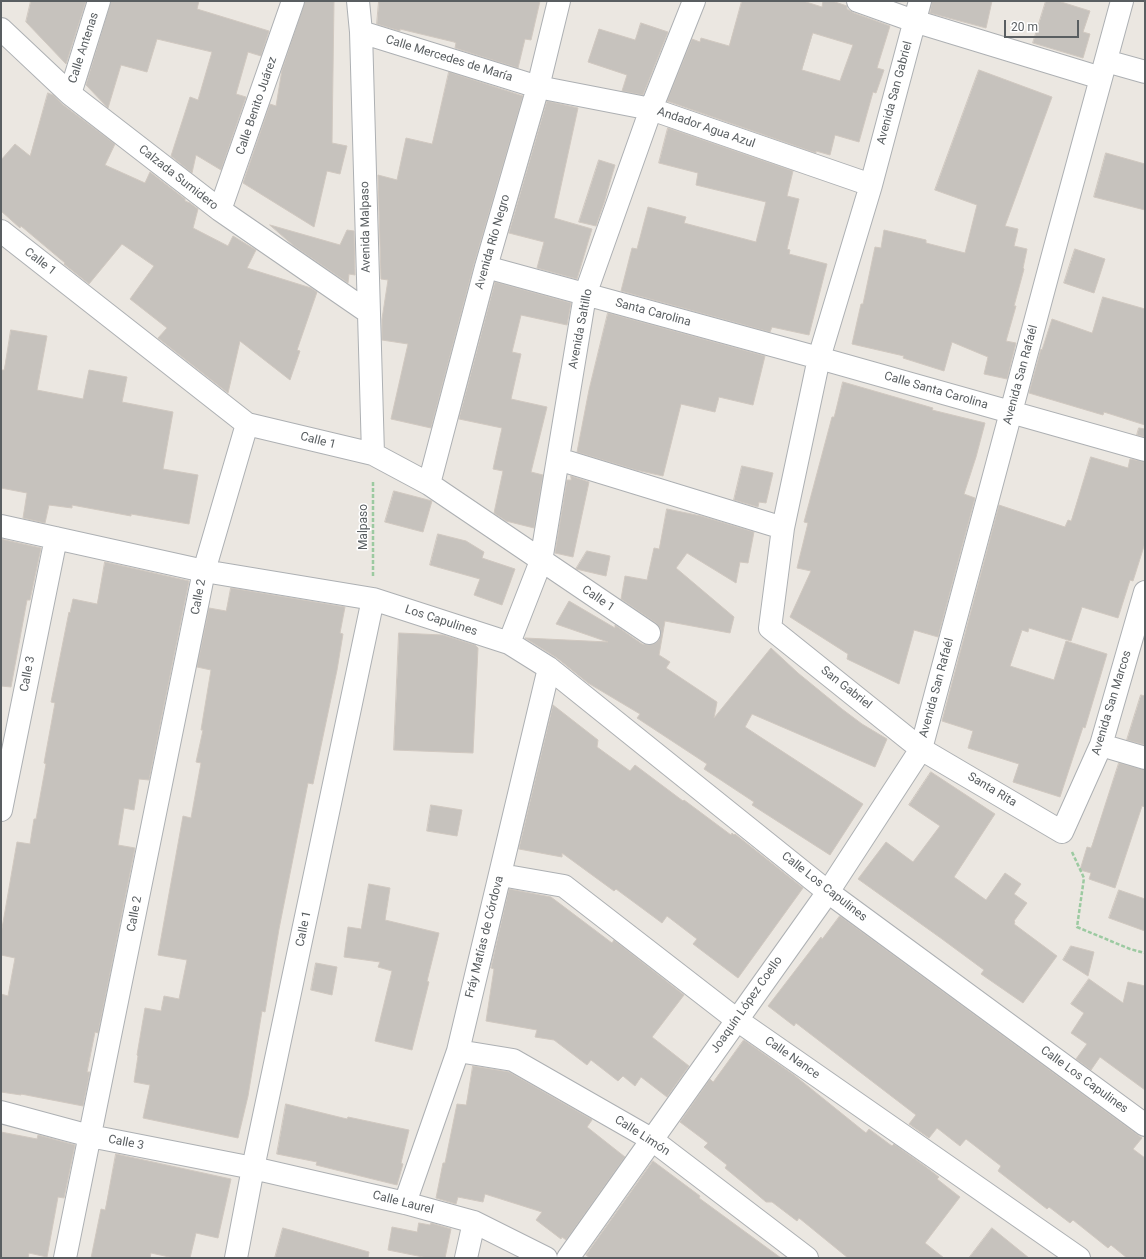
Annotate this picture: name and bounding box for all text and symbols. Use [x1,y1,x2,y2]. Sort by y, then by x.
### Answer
street label: Calle Antenas [66,11,102,85]
scale bar [1006,12,1081,38]
text: 20 m [1011,20,1038,34]
street label: Calle Mercedes de María [384,33,514,85]
street label: Avenida San Gabriel [874,40,916,146]
street label: Calle Benito Juárez [233,55,281,157]
street label: Andador Agua Azul [655,105,757,151]
street label: Calzada Sumidero [135,142,221,214]
street label: Avenida Malpaso [358,181,374,273]
street label: Avenida Río Negro [473,193,513,291]
street label: Calle 1 [21,245,59,279]
street label: Avenida Saltillo [566,288,596,370]
street label: Santa Carolina [614,296,692,330]
street label: Avenida San Rafaél [1001,324,1041,426]
street label: Calle Santa Carolina [882,369,990,413]
street label: Calle 1 [299,430,337,452]
street label: Malpaso [357,504,371,550]
street label: Calle 2 [188,578,210,616]
street label: Calle 1 [579,583,617,615]
street label: Los Capulines [403,603,479,639]
street label: Avenida San Rafaél [917,637,957,739]
street label: Avenida San Marcos [1089,649,1135,757]
street label: Calle 3 [17,655,39,693]
street label: San Gabriel [818,664,874,712]
street label: Santa Rita [965,770,1019,810]
street label: Calle Los Capulines [778,849,870,925]
street label: Fráy Matías de Córdova [463,874,507,1000]
street label: Calle 2 [124,895,146,933]
street label: Calle 1 [293,910,315,948]
street label: Joaquín López Coello [708,954,786,1056]
street label: Calle Nance [762,1034,822,1082]
street label: Calle Los Capulines [1037,1043,1131,1117]
street label: Calle Limón [612,1113,672,1159]
street label: Calle 3 [107,1132,145,1154]
street label: Calle Laurel [371,1188,435,1218]

